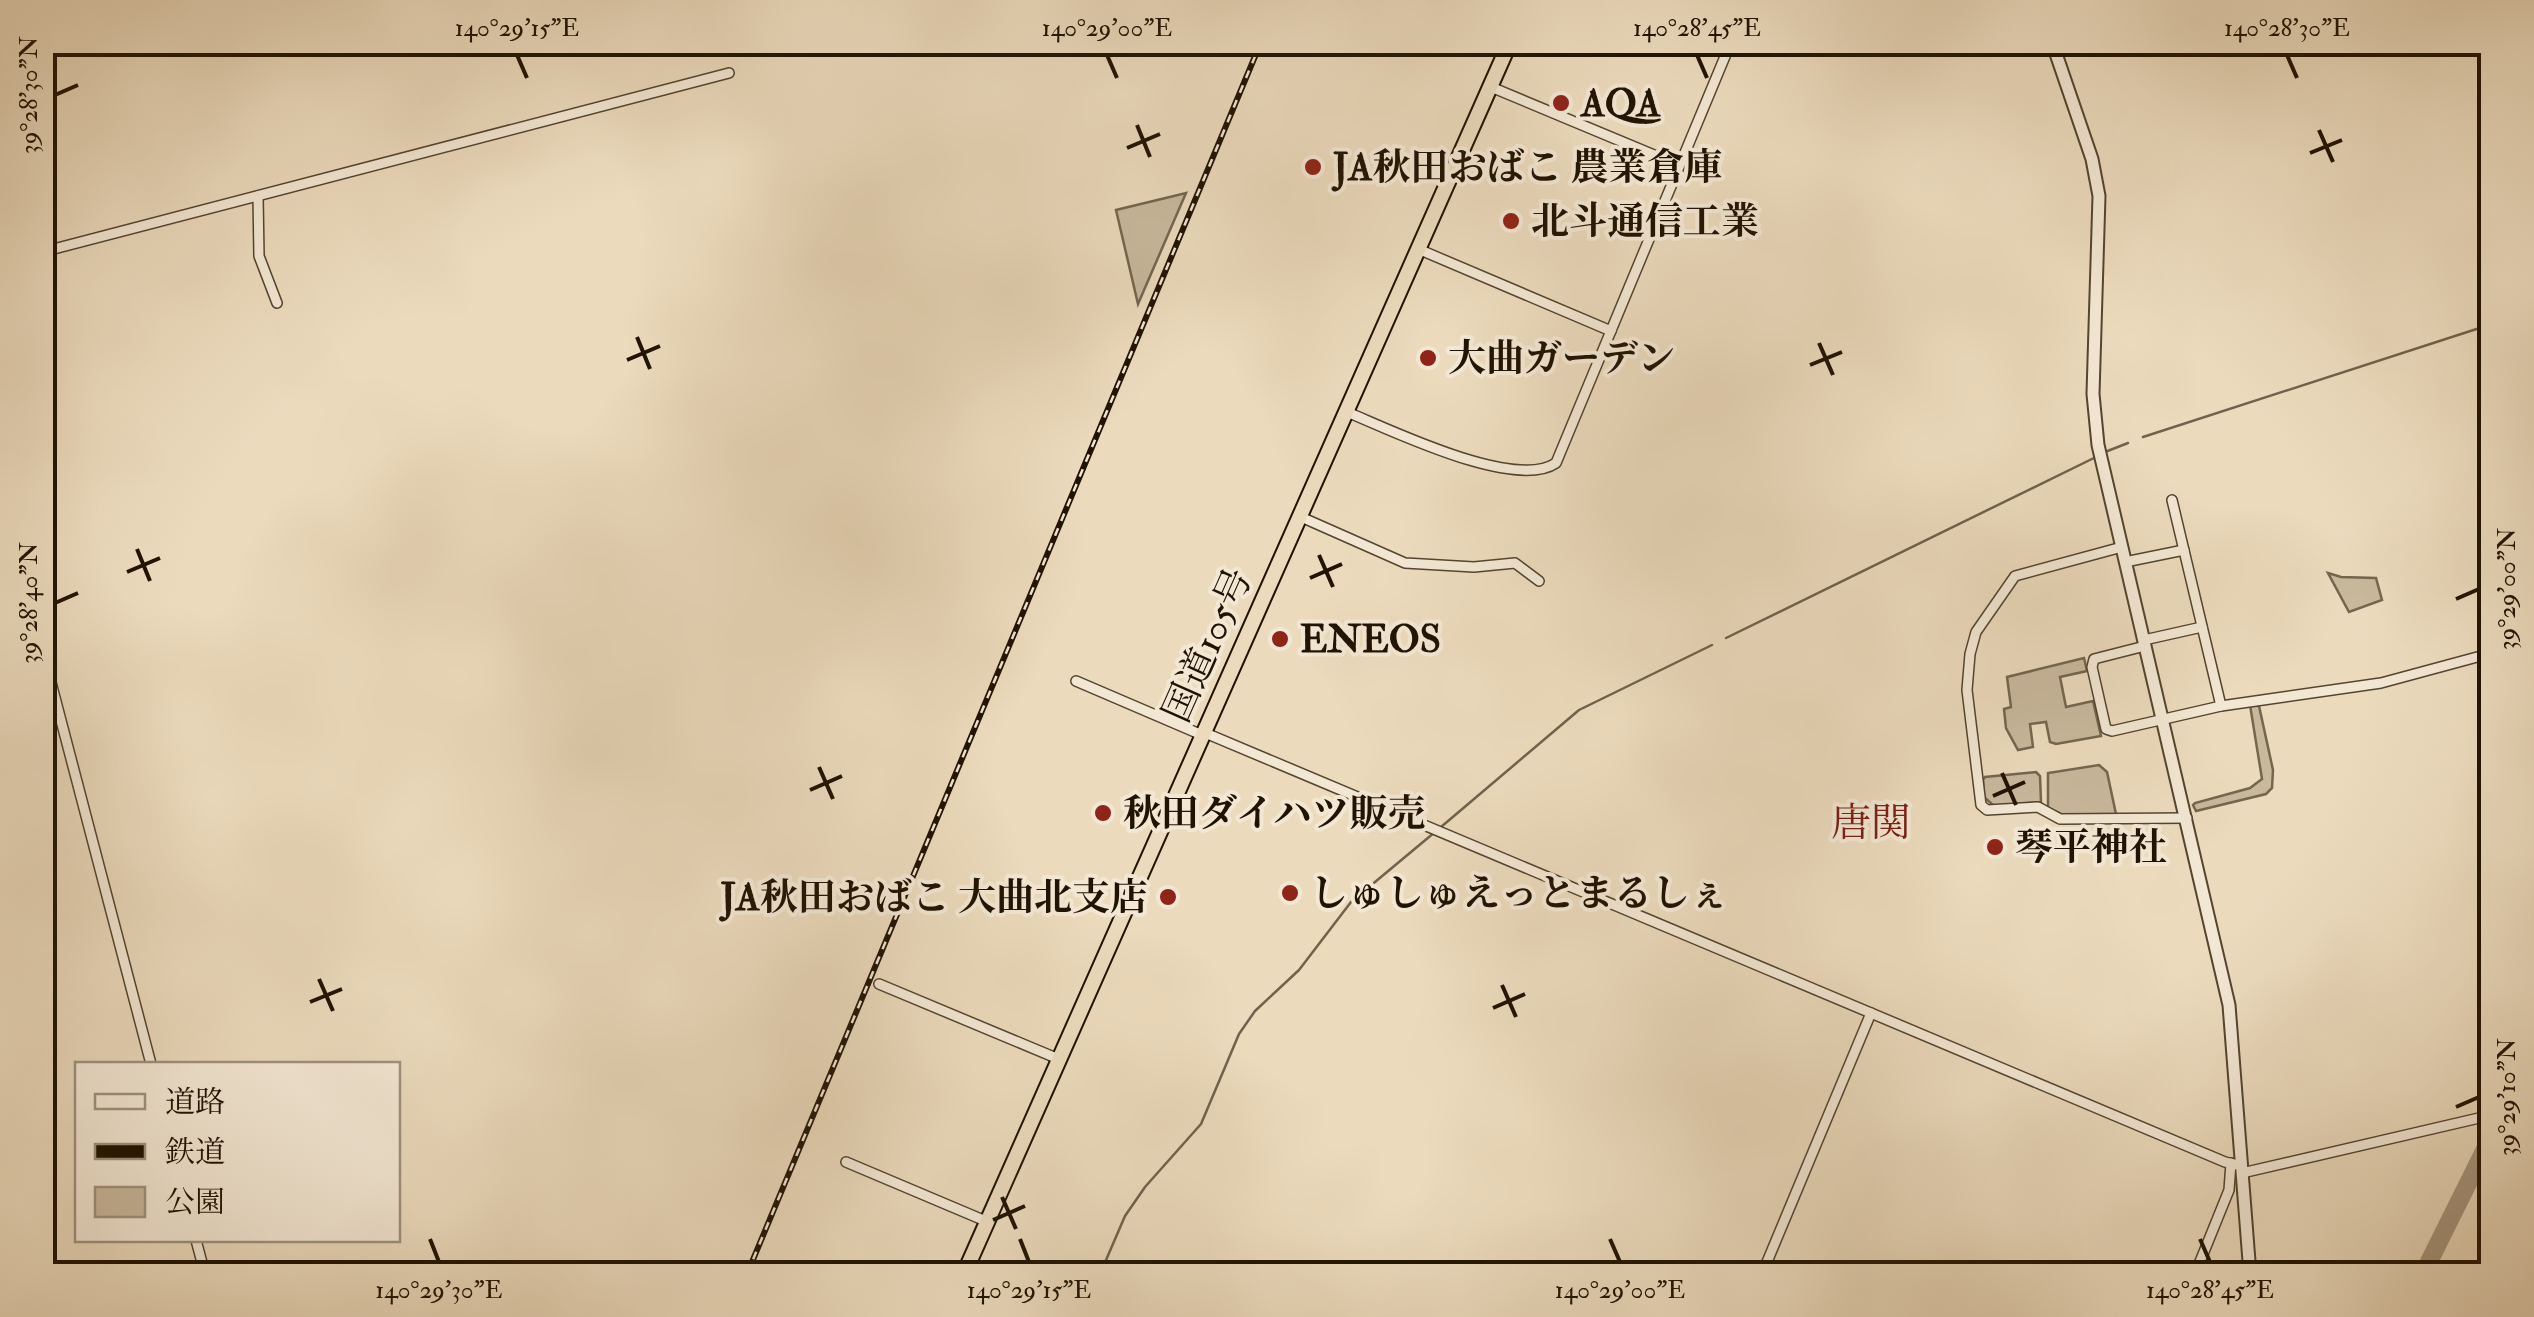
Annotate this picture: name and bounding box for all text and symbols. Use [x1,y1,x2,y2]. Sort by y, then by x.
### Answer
text: 140°29'15"E [455,13,579,44]
text: 140°29'00"E [1042,13,1172,44]
text: 140°28'45"E [1633,13,1761,44]
text: 140°28'30"E [2224,13,2350,44]
text: 39°28'30"N [14,36,45,154]
place label: AQA [1579,80,1662,128]
marker: AQA [1550,92,1572,114]
place label: JA秋田おばこ 農業倉庫 [1331,144,1722,192]
marker: JA秋田おばこ 農業倉庫 [1302,156,1324,178]
place label: 北斗通信工業 [1531,198,1759,246]
marker: 北斗通信工業 [1500,210,1522,232]
place label: 大曲ガーデン [1448,335,1675,383]
marker: 大曲ガーデン [1417,347,1439,369]
text: 39°29'00"N [2492,527,2523,650]
text: 39°28'40"N [14,542,45,664]
street label: 国道105号 [1153,561,1263,730]
place label: ENEOS [1300,616,1441,664]
marker: ENEOS [1269,628,1291,650]
place label: 秋田ダイハツ販売 [1123,790,1425,838]
district label: 唐関 [1831,798,1911,849]
marker: 秋田ダイハツ販売 [1092,802,1114,824]
place label: 琴平神社 [2015,824,2167,872]
marker: 琴平神社 [1984,836,2006,858]
place label: しゅしゅえっとまるしぇ [1310,870,1728,918]
place label: JA秋田おばこ 大曲北支店 [719,874,1148,922]
marker: しゅしゅえっとまるしぇ [1279,882,1301,904]
marker: JA秋田おばこ 大曲北支店 [1157,886,1179,908]
text: 39°29'10"N [2492,1037,2523,1156]
legend [75,1062,400,1242]
text: 道路 [165,1084,225,1121]
text: 鉄道 [165,1134,225,1171]
text: 公園 [165,1184,225,1221]
text: 140°29'30"E [375,1275,503,1306]
text: 140°29'15"E [967,1275,1091,1306]
text: 140°29'00"E [1555,1275,1685,1306]
text: 140°28'45"E [2146,1275,2274,1306]

